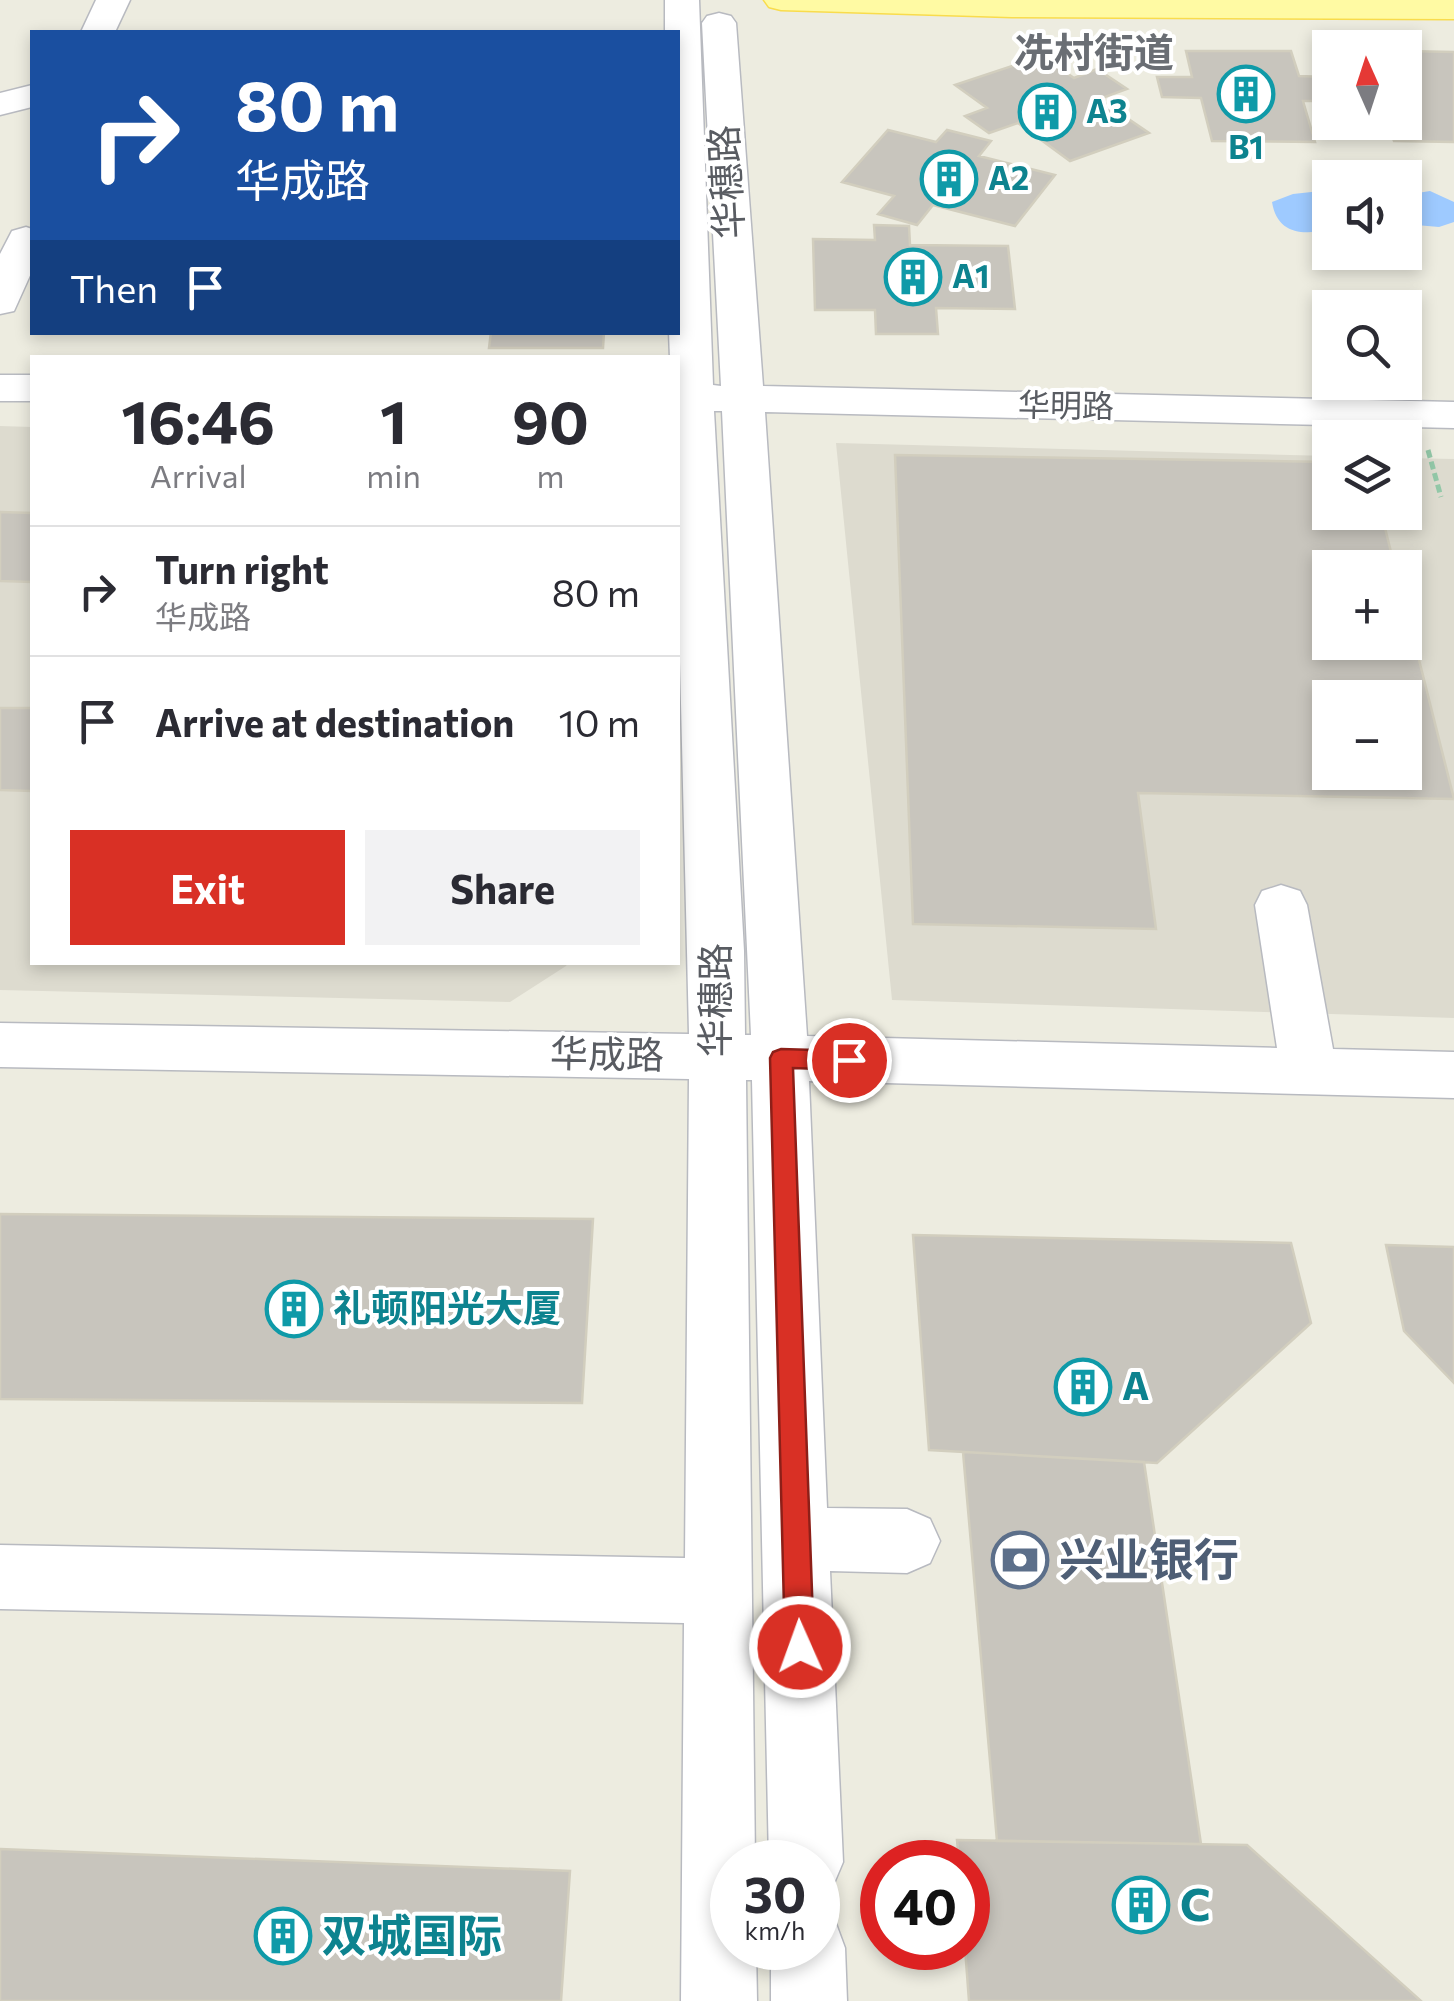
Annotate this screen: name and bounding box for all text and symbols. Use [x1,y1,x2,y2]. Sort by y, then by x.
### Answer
district label: 冼村街道 [1014,26,1174,75]
north arrow [1312,30,1422,140]
map controls [1312,30,1422,790]
text: 80 m [235,60,399,145]
building icon: B1 [1216,64,1276,124]
icon: right [70,70,200,200]
building icon: A3 [1017,82,1077,142]
place label: A3 [1086,90,1128,130]
street label: 华穗路 [698,124,751,240]
place label: B1 [1228,126,1264,166]
building icon: A2 [919,149,979,209]
text: 华成路 [235,151,370,206]
place label: A2 [988,157,1029,197]
button: sound [1312,160,1422,270]
building icon: A1 [883,247,943,307]
place label: A1 [952,255,989,295]
icon: arrive [178,260,233,315]
text: Then [70,264,158,311]
button: search [1312,290,1422,400]
text: 16:46 [121,383,275,456]
text: 1 [380,383,407,456]
text: 90 [512,383,589,456]
street label: 华明路 [1018,383,1114,425]
button: layers [1312,420,1422,530]
text: Arrival [150,455,247,495]
text: min [366,455,421,495]
text: m [536,455,564,495]
text: Turn right [155,545,329,592]
button: + [1312,550,1422,660]
icon: right [70,564,125,619]
text: 80 m [552,568,640,615]
text: 华成路 [155,596,251,636]
button: − [1312,680,1422,790]
icon: arrive [70,694,125,749]
text: Arrive at destination [155,698,514,745]
text: 10 m [559,698,640,745]
button: Exit [70,830,345,945]
button: Share [365,830,640,945]
street label: 华穗路 [690,943,737,1057]
pin [807,1018,892,1103]
street label: 华成路 [550,1028,664,1077]
icon: arrive [822,1033,877,1088]
building icon: 礼顿阳光大厦 [264,1279,324,1339]
place label: 礼顿阳光大厦 [333,1283,561,1330]
building icon: A [1053,1357,1113,1417]
place label: A [1122,1361,1149,1408]
bank icon: 兴业银行 [990,1530,1050,1590]
place label: 兴业银行 [1059,1530,1239,1585]
position arrow [748,1595,852,1699]
speed limit sign: 40 [860,1840,990,1970]
text: 30 [744,1862,806,1923]
building icon: C [1111,1875,1171,1935]
place label: C [1180,1875,1211,1930]
building icon: 双城国际 [253,1906,313,1966]
place label: 双城国际 [322,1906,502,1961]
text: km/h [745,1915,805,1945]

